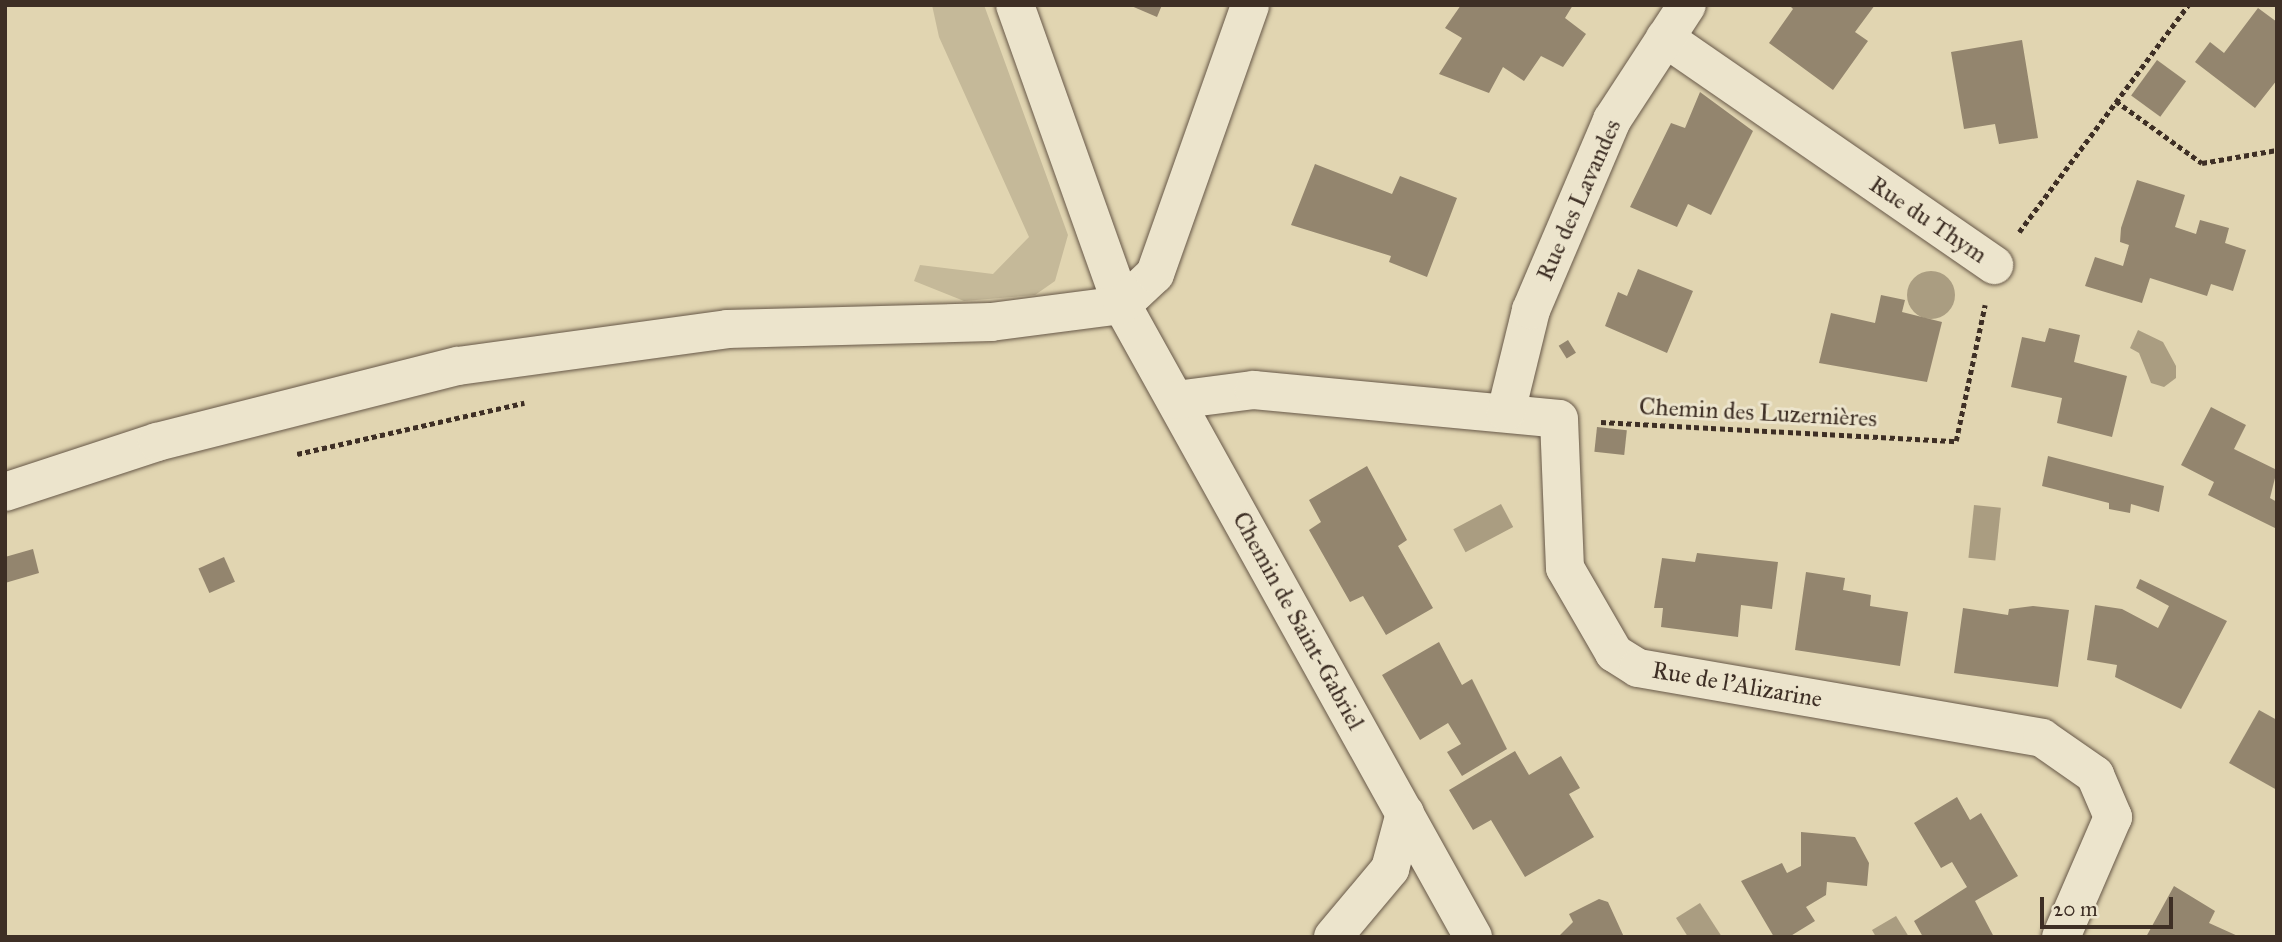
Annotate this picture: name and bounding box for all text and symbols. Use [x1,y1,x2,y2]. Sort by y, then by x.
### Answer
street label: Rue des Lavandes [1531,115,1627,285]
street label: Rue du Thym [1864,170,1992,270]
street label: Chemin des Luzernières [1638,392,1878,434]
street label: Chemin de Saint-Gabriel [1226,507,1370,735]
street label: Rue de l'Alizarine [1650,656,1824,714]
scale bar [2044,883,2177,927]
text: 20 m [2053,896,2098,922]

